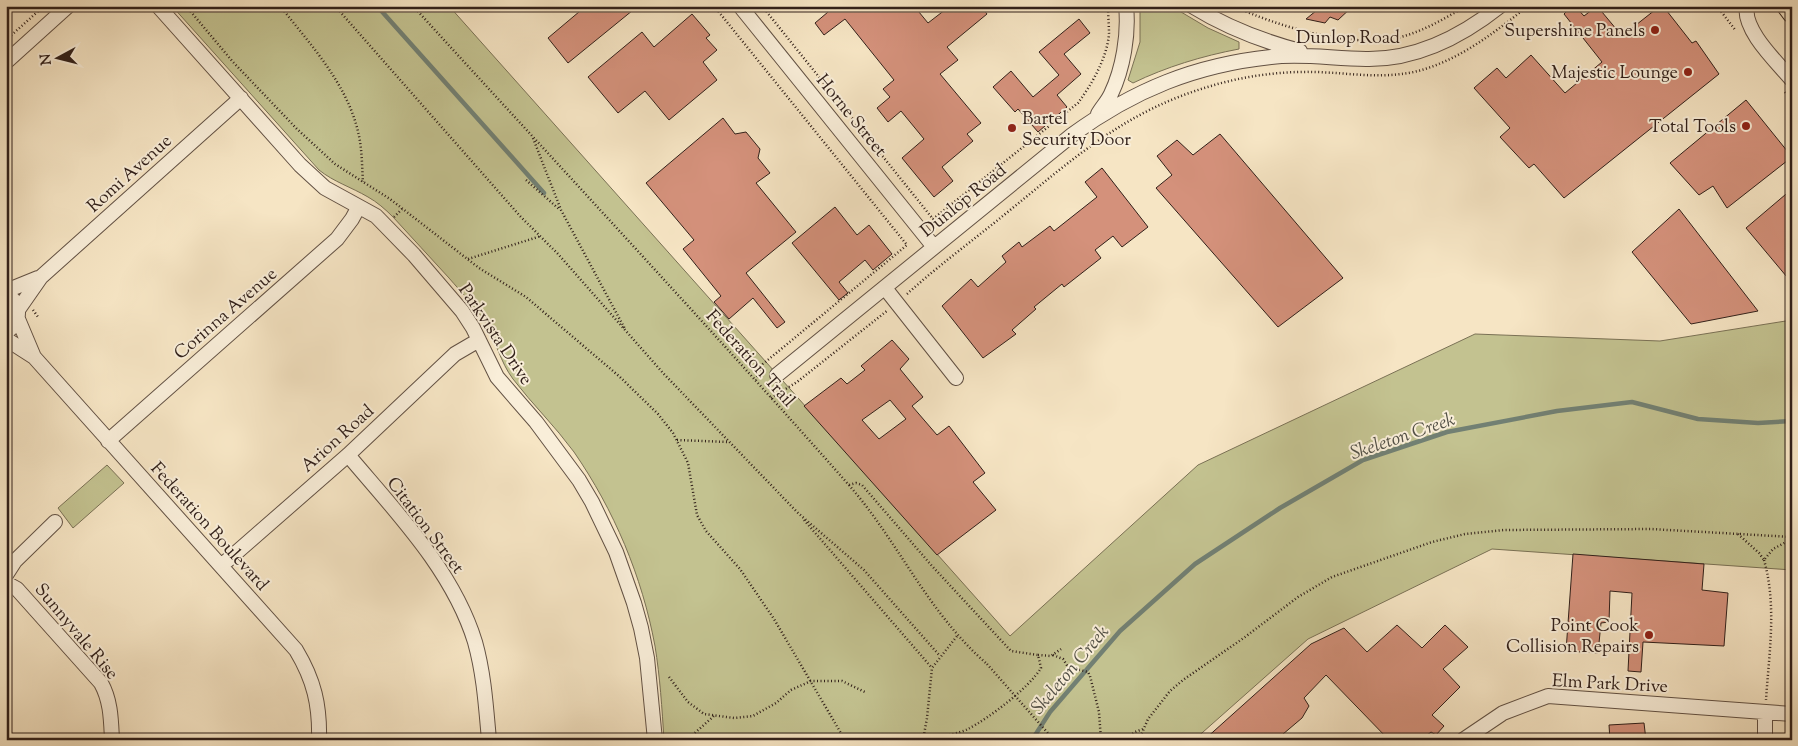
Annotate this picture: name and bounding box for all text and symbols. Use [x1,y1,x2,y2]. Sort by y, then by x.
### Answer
place label: Supershine Panels [1504,19,1645,45]
marker: Supershine Panels [1649,24,1661,36]
street label: Dunlop Road [1296,26,1400,52]
north arrow [32,32,82,82]
text: N [36,53,58,66]
place label: Majestic Lounge [1551,61,1678,87]
marker: Majestic Lounge [1682,66,1694,78]
street label: Horne Street [809,69,892,163]
place label: Bartel Security Door [1022,107,1131,154]
place label: Total Tools [1649,115,1736,141]
marker: Total Tools [1740,120,1752,132]
marker: Bartel Security Door [1006,122,1018,134]
street label: Romi Avenue [82,129,179,220]
street label: Dunlop Road [916,159,1013,244]
street label: Corinna Avenue [169,262,284,367]
street label: Parkvista Drive [451,279,538,391]
street label: Federation Trail [699,305,800,414]
street label: Arion Road [296,399,381,480]
water label: Skeleton Creek [1347,407,1459,468]
street label: Federation Boulevard [143,457,274,598]
street label: Citation Street [379,472,470,580]
street label: Sunnyvale Rise [27,578,124,686]
place label: Point Cook Collision Repairs [1506,614,1639,661]
water label: Skeleton Creek [1026,620,1117,721]
marker: Point Cook Collision Repairs [1643,629,1655,641]
street label: Elm Park Drive [1551,669,1669,701]

